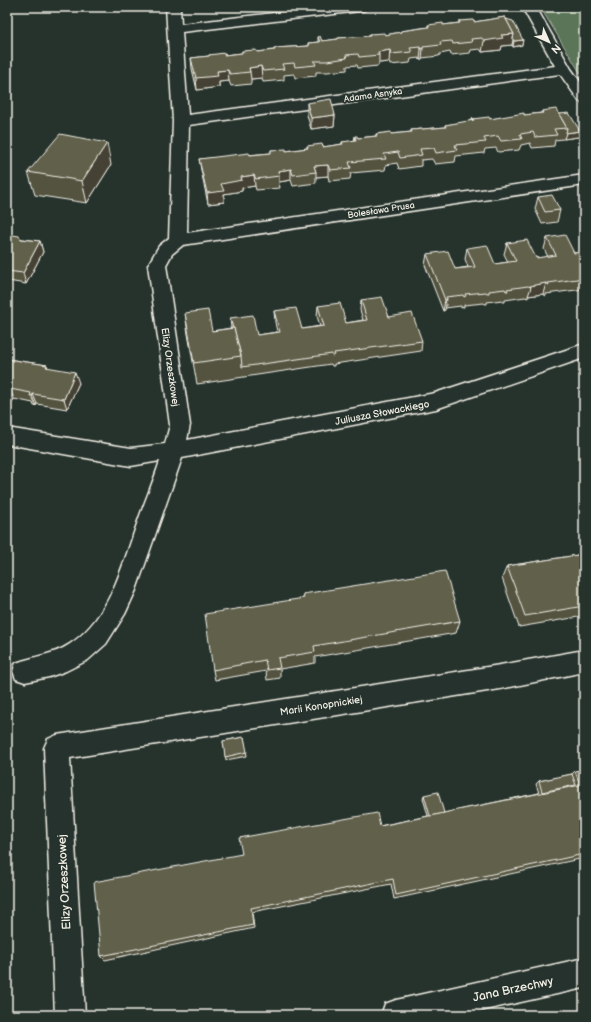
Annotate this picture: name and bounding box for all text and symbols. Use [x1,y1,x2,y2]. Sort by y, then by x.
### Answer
north arrow [529,22,569,62]
text: N [548,41,563,56]
street label: Adama Asnyka [343,86,403,105]
street label: Bolesława Prusa [347,200,415,221]
street label: Elizy Orzeszkowej [159,327,181,407]
street label: Juliusza Słowackiego [334,398,431,428]
street label: Marii Konopnickiej [279,694,363,718]
street label: Elizy Orzeszkowej [55,834,74,930]
street label: Jana Brzechwy [472,974,555,1005]

